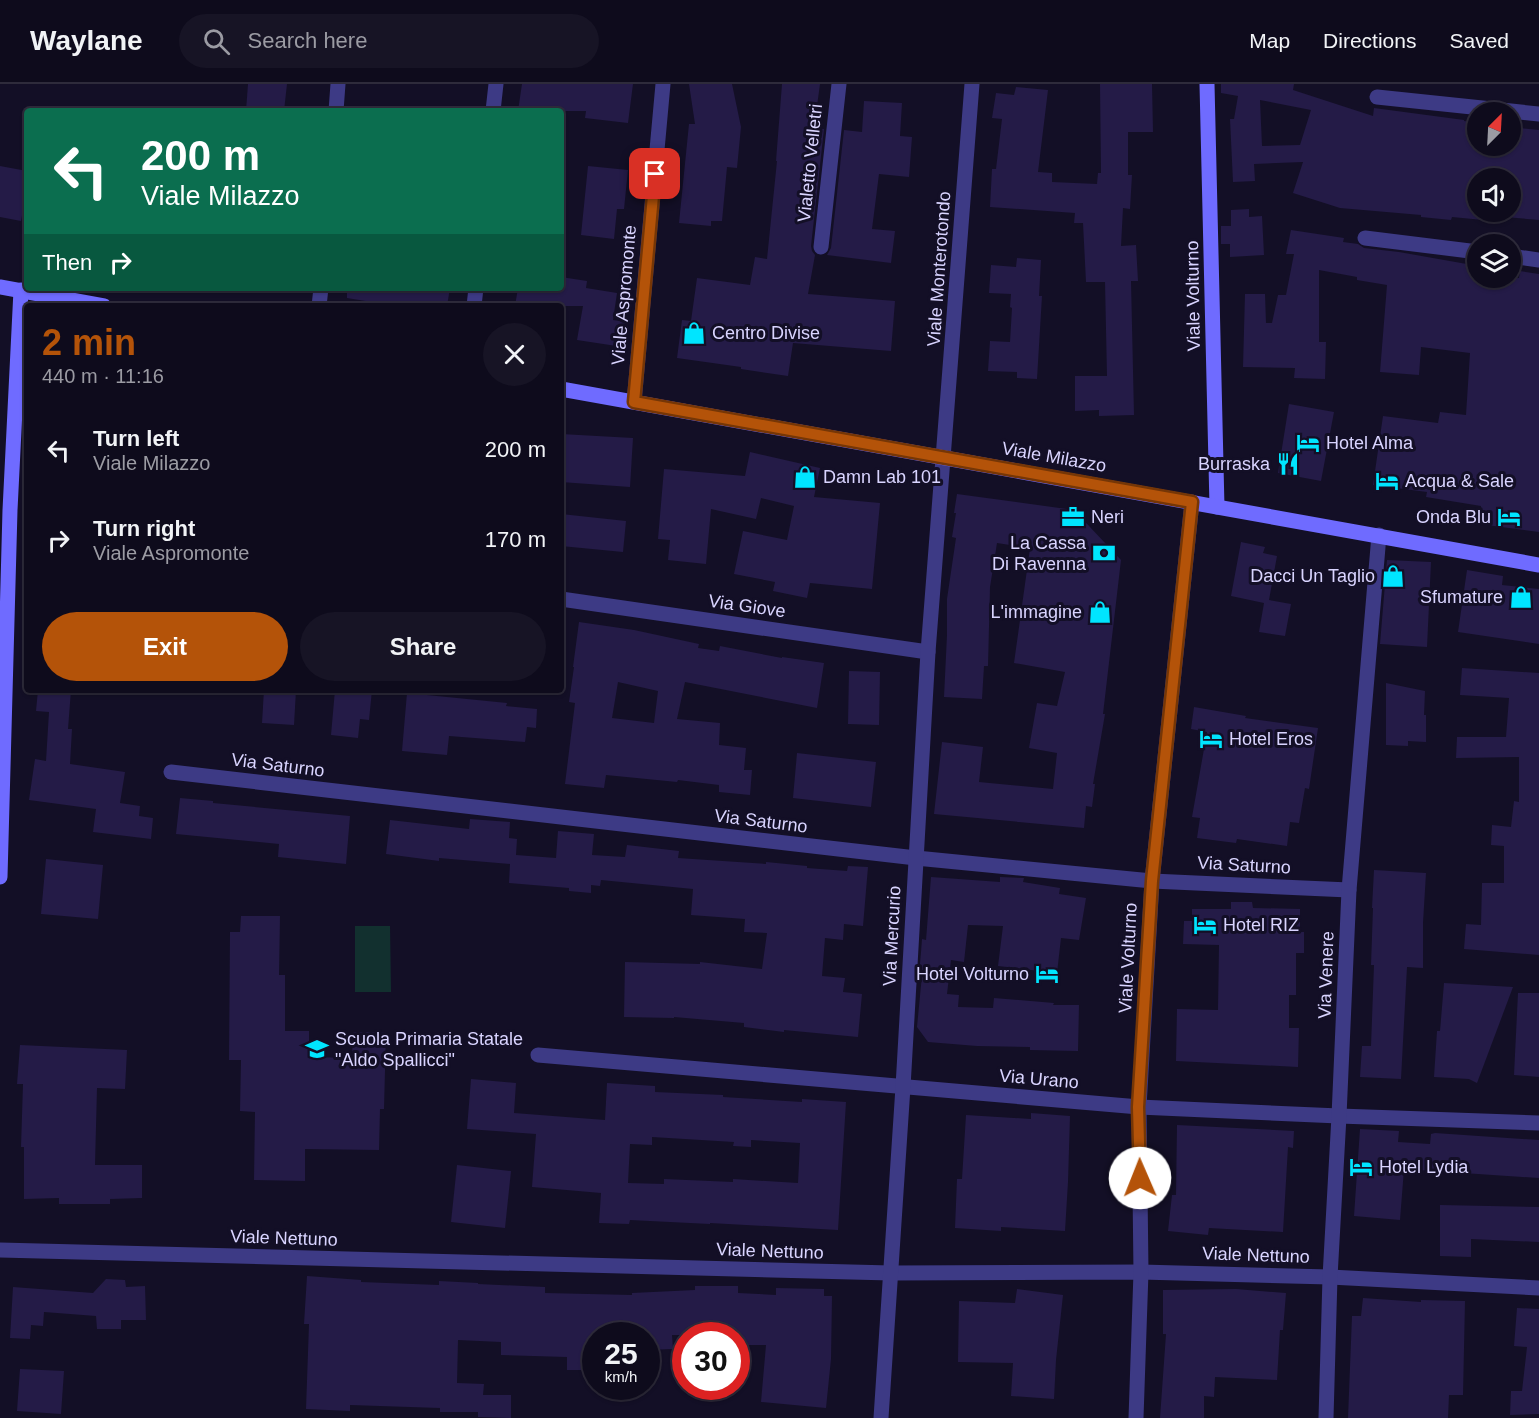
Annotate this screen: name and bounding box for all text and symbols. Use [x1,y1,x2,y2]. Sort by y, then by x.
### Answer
search box [179,14,599,68]
text: Waylane [30,25,143,56]
icon: search [200,25,233,58]
text: Search here [248,28,367,53]
text: Map [1249,29,1290,52]
text: Directions [1323,29,1416,52]
text: Saved [1449,29,1509,52]
north arrow [1467,102,1521,156]
map controls [1467,102,1521,288]
street label: Vialetto Velletri [794,103,826,223]
icon: left [42,132,120,210]
text: 200 m [141,132,260,179]
pin [629,148,680,199]
icon: arrive [638,157,671,190]
button: sound [1467,168,1521,222]
text: Viale Milazzo [141,181,300,211]
street label: Viale Monterotondo [924,191,954,347]
street label: Viale Aspromonte [608,224,640,366]
button: layers [1467,234,1521,288]
street label: Viale Volturno [1182,240,1204,352]
icon: right [104,246,137,279]
text: Then [42,250,92,275]
shop icon: Centro Divise [681,320,707,346]
text: 2 min [42,322,136,363]
button: close [483,323,546,386]
place label: Centro Divise [712,323,820,343]
text: 440 m · 11:16 [42,365,164,387]
text: Turn left [93,426,179,451]
hotel icon: Hotel Alma [1295,430,1321,456]
place label: Hotel Alma [1326,433,1414,453]
icon: left [42,434,75,467]
text: 200 m [485,437,546,462]
street label: Viale Milazzo [1000,438,1108,476]
restaurant icon: Burraska [1275,451,1301,477]
text: Viale Milazzo [93,452,210,474]
place label: Burraska [1198,454,1271,474]
shop icon: Damn Lab 101 [792,464,818,490]
place label: Damn Lab 101 [823,467,941,487]
hotel icon: Acqua & Sale [1374,468,1400,494]
place label: Acqua & Sale [1405,471,1514,491]
office icon: Neri [1060,504,1086,530]
hotel icon: Onda Blu [1496,504,1522,530]
place label: Neri [1091,507,1124,527]
place label: Onda Blu [1416,507,1491,527]
text: Turn right [93,516,195,541]
icon: right [42,524,75,557]
text: 170 m [485,527,546,552]
place label: La Cassa Di Ravenna [992,533,1087,574]
bank icon: La Cassa Di Ravenna [1091,540,1117,566]
text: Viale Aspromonte [93,542,249,564]
shop icon: Dacci Un Taglio [1380,563,1406,589]
place label: Dacci Un Taglio [1250,566,1375,586]
shop icon: Sfumature [1508,584,1534,610]
place label: Sfumature [1420,587,1503,607]
street label: Via Giove [707,591,787,621]
shop icon: L'immagine [1087,599,1113,625]
place label: L'immagine [991,602,1082,622]
button: Exit [42,612,288,681]
button: Share [300,612,546,681]
hotel icon: Hotel Eros [1198,726,1224,752]
place label: Hotel Eros [1229,729,1313,749]
street label: Via Saturno [230,749,326,781]
street label: Via Saturno [713,805,809,837]
street label: Via Saturno [1197,853,1291,877]
street label: Via Mercurio [879,885,905,987]
street label: Viale Volturno [1115,902,1141,1014]
hotel icon: Hotel RIZ [1192,912,1218,938]
place label: Hotel RIZ [1223,915,1299,935]
street label: Via Venere [1314,931,1338,1019]
hotel icon: Hotel Volturno [1034,961,1060,987]
place label: Hotel Volturno [916,964,1029,984]
place label: Scuola Primaria Statale "Aldo Spallicci" [335,1029,523,1070]
school or university icon: Scuola Primaria Statale "Aldo Spallicci" [304,1036,330,1062]
street label: Via Urano [998,1066,1080,1092]
position arrow [1108,1146,1172,1210]
hotel icon: Hotel Lydia [1348,1154,1374,1180]
place label: Hotel Lydia [1379,1157,1469,1177]
street label: Viale Nettuno [230,1226,338,1250]
street label: Viale Nettuno [716,1239,824,1263]
street label: Viale Nettuno [1202,1243,1310,1267]
speed limit sign: 30 [672,1322,750,1400]
text: 25 [604,1337,638,1370]
text: km/h [605,1368,637,1385]

